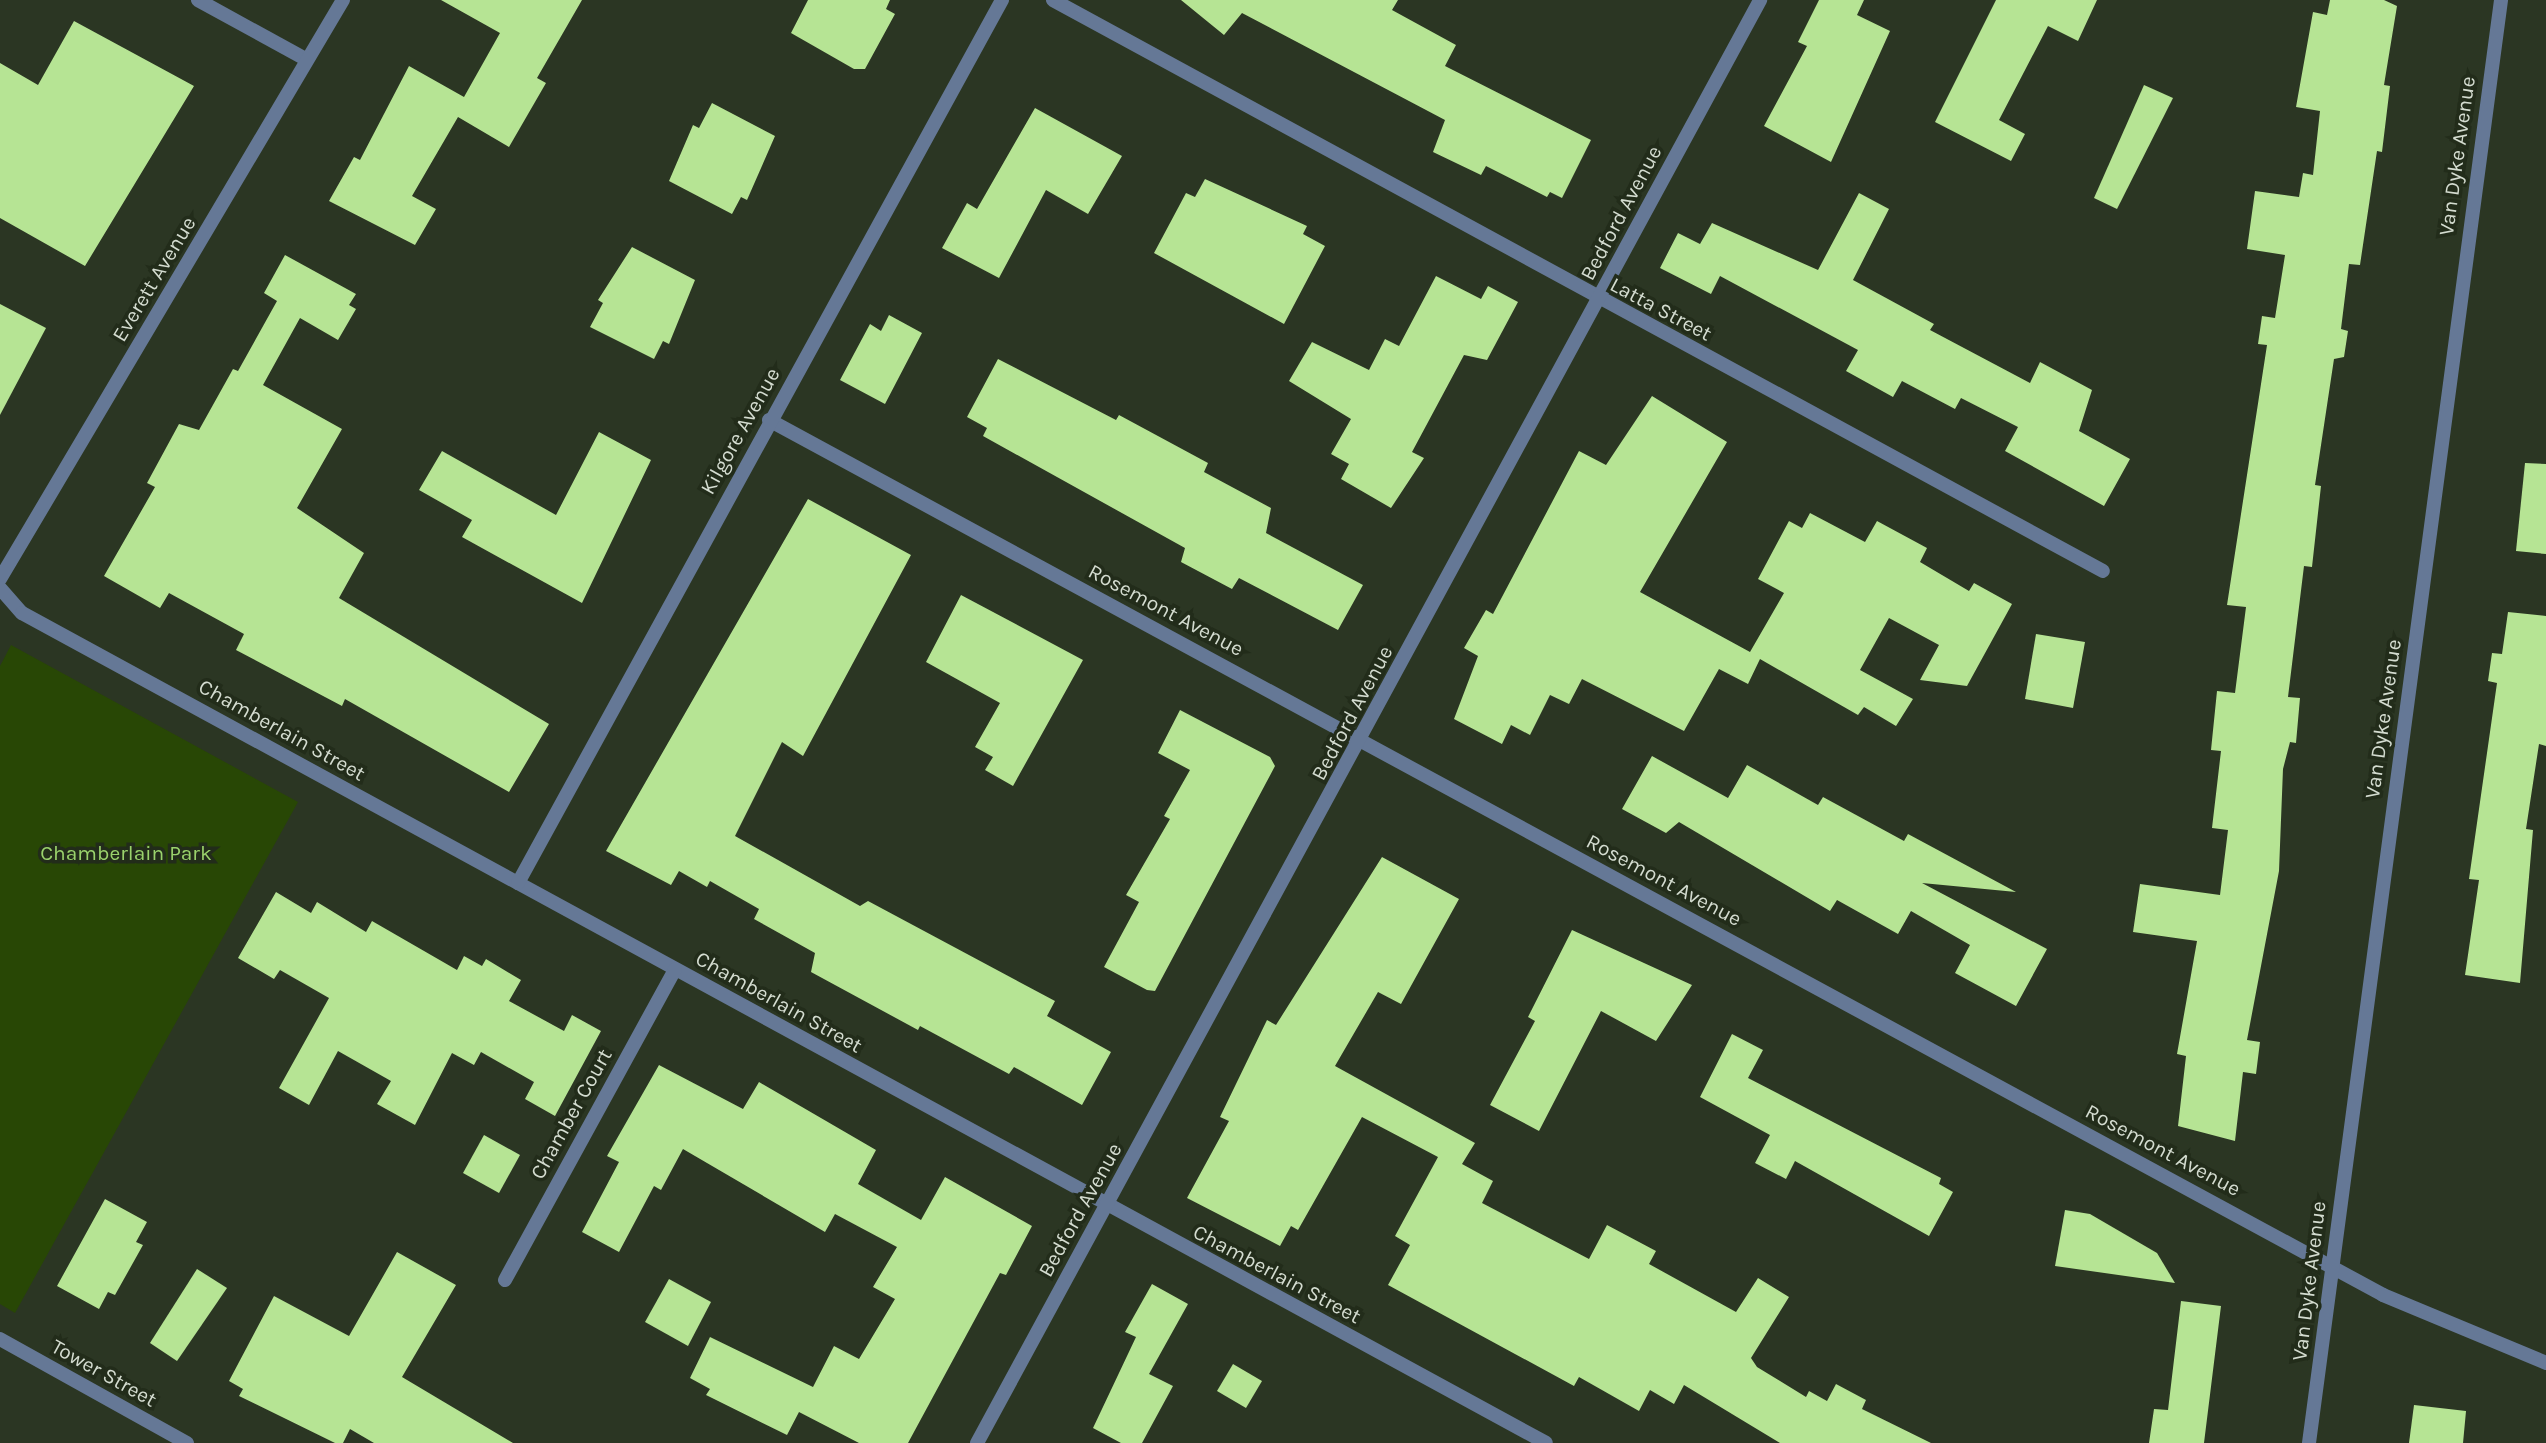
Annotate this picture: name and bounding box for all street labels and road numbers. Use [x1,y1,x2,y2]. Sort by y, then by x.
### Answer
street label: Van Dyke Avenue [2433,75,2481,237]
street label: Bedford Avenue [1575,141,1667,285]
street label: Everett Avenue [107,212,201,346]
street label: Latta Street [1606,272,1716,346]
street label: Kilgore Avenue [695,363,785,499]
street label: Rosemont Avenue [1084,559,1248,661]
street label: Van Dyke Avenue [2359,638,2407,800]
street label: Bedford Avenue [1306,641,1398,785]
street label: Chamberlain Street [194,674,370,786]
street label: Rosemont Avenue [1582,829,1746,931]
street label: Chamberlain Street [691,946,867,1058]
street label: Chamber Court [525,1044,617,1184]
street label: Rosemont Avenue [2081,1099,2245,1201]
street label: Bedford Avenue [1033,1139,1127,1281]
street label: Van Dyke Avenue [2287,1200,2331,1362]
street label: Chamberlain Street [1189,1219,1365,1329]
street label: Tower Street [47,1334,161,1412]

